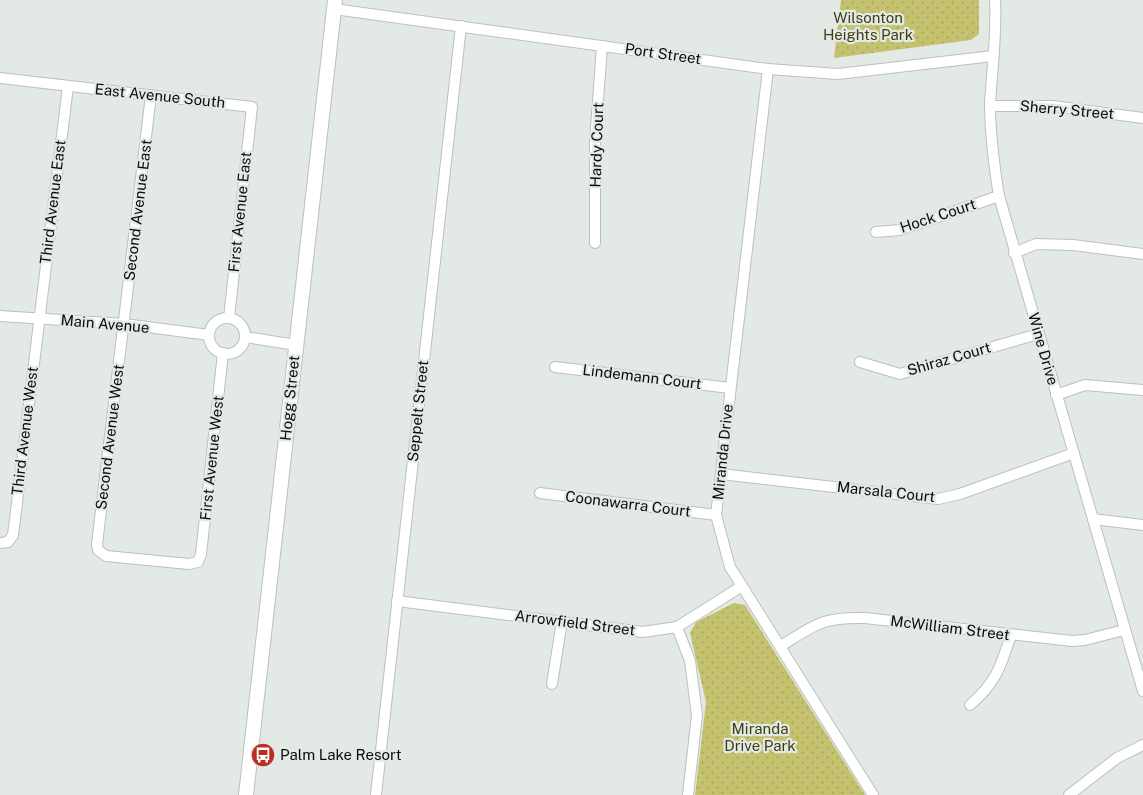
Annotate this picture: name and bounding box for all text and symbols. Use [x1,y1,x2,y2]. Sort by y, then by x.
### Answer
park label: Wilsonton Heights Park [823,9,913,43]
street label: Port Street [624,40,702,67]
street label: East Avenue South [94,80,226,111]
street label: Sherry Street [1019,97,1115,122]
street label: Hardy Court [587,102,606,188]
street label: Third Avenue East [36,138,69,265]
street label: Second Avenue East [120,138,155,282]
street label: First Avenue East [225,151,254,273]
street label: Hock Court [898,195,978,236]
street label: Main Avenue [60,311,150,336]
street label: Wine Drive [1025,311,1062,387]
street label: Shiraz Court [905,338,993,379]
street label: Hogg Street [277,354,302,441]
street label: Seppelt Street [404,359,431,463]
street label: Lindemann Court [582,361,703,392]
street label: Second Avenue West [92,363,127,511]
street label: Third Avenue West [8,365,41,496]
street label: First Avenue West [196,395,227,521]
street label: Miranda Drive [709,403,736,501]
street label: Marsala Court [836,478,936,505]
street label: Coonawarra Court [564,487,692,520]
street label: Arrowfield Street [514,607,636,638]
street label: McWilliam Street [889,612,1011,643]
park label: Miranda Drive Park [724,720,796,754]
bus stop icon: Palm Lake Resort [250,742,276,768]
place label: Palm Lake Resort [280,746,402,763]

